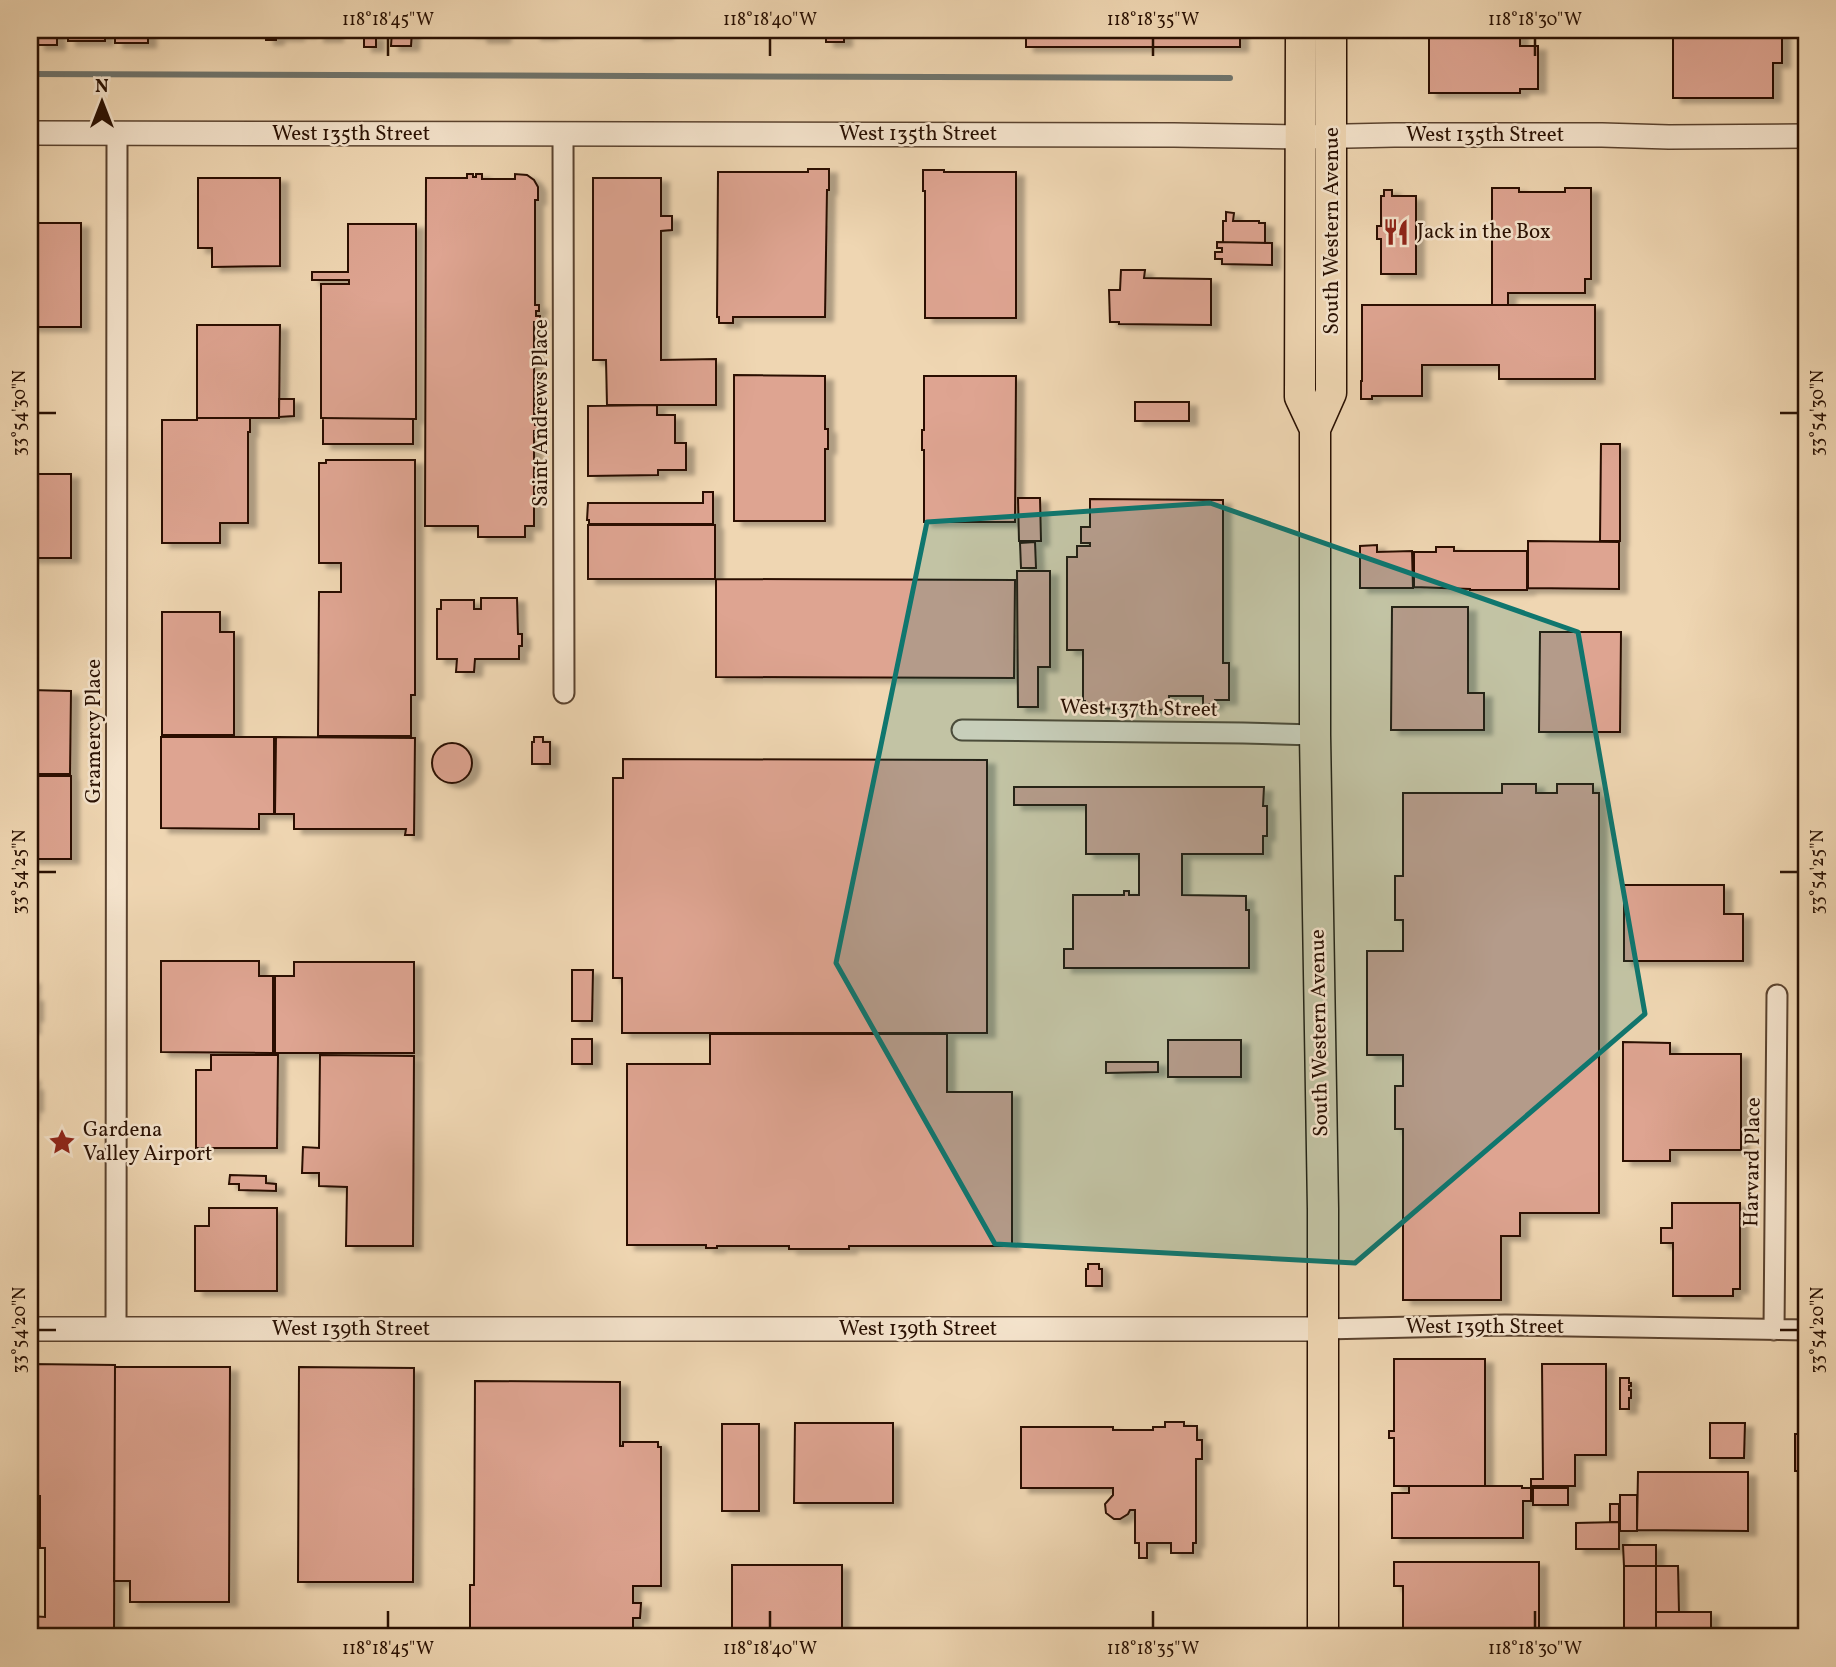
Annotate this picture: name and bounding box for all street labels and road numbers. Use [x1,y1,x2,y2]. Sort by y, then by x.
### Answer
street label: West 135th Street [272,120,430,149]
street label: West 135th Street [839,120,997,149]
street label: West 135th Street [1406,121,1564,150]
street label: South Western Avenue [1318,127,1347,335]
street label: Saint Andrews Place [527,319,556,507]
street label: Gramercy Place [80,659,109,803]
street label: West 137th Street [1060,693,1218,725]
street label: South Western Avenue [1304,929,1336,1137]
street label: Harvard Place [1737,1097,1769,1227]
street label: West 139th Street [1406,1313,1564,1342]
street label: West 139th Street [272,1315,430,1344]
street label: West 139th Street [839,1315,997,1344]

